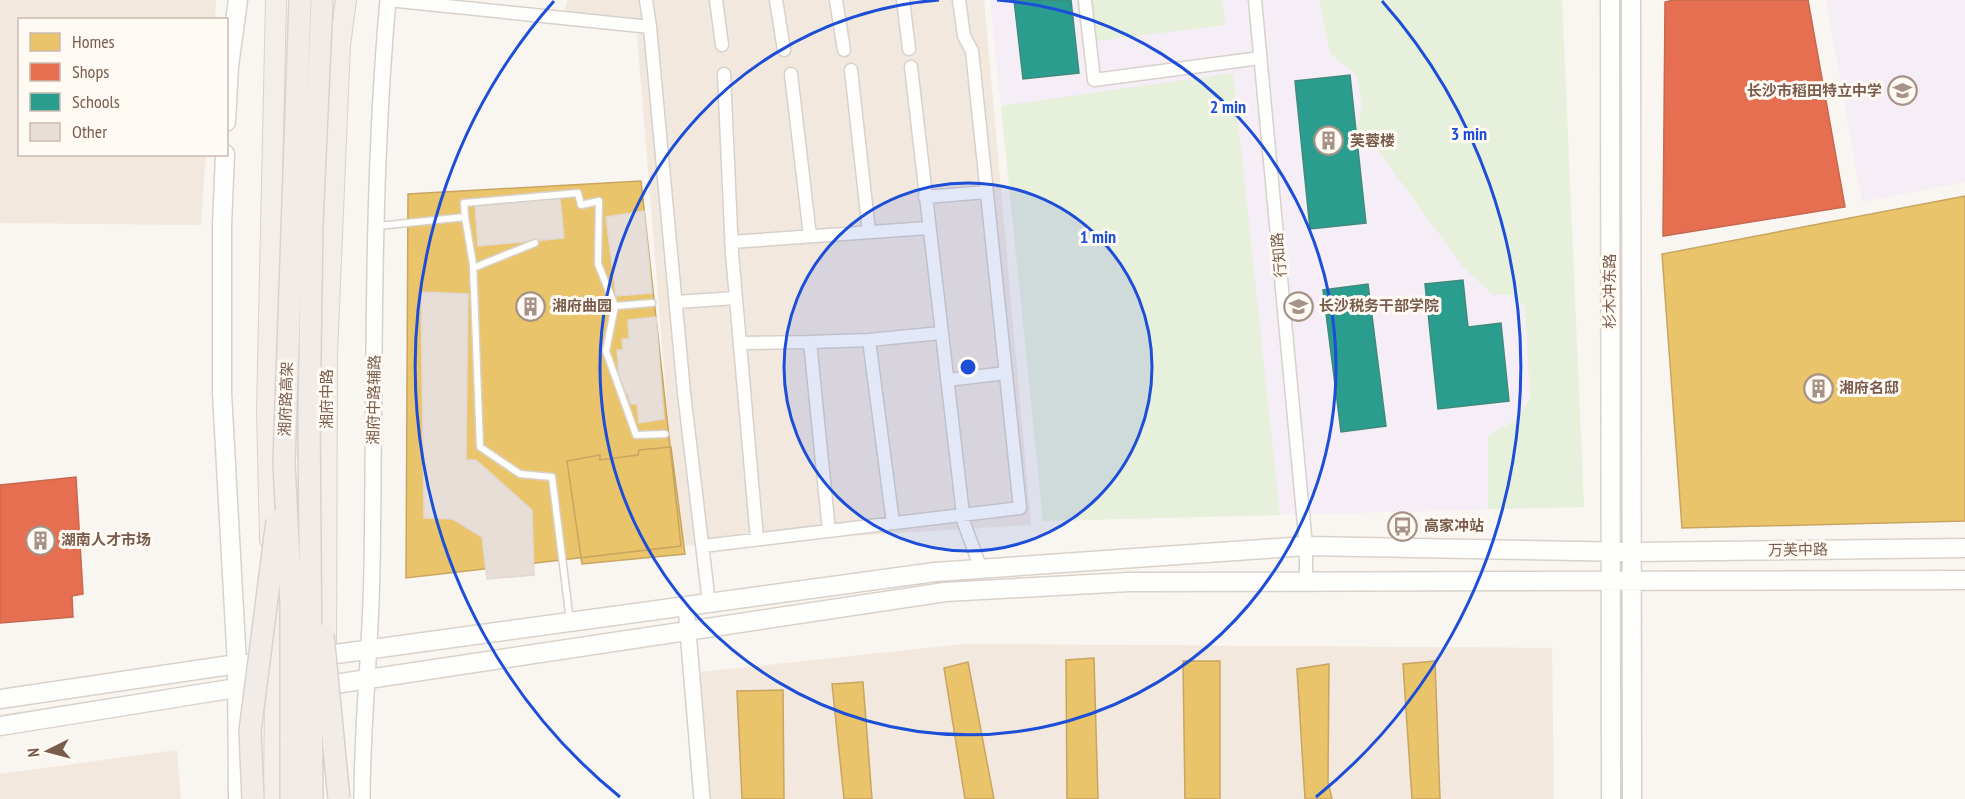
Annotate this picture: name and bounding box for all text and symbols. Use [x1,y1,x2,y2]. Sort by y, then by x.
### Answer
legend [18,18,228,156]
text: Homes [72,30,115,53]
text: Shops [72,60,109,83]
school or university icon: 长沙市稻田特立中学 [1887,75,1919,107]
place label: 长沙市稻田特立中学 [1747,81,1882,100]
text: Schools [72,90,120,113]
text: 2 min [1210,95,1246,118]
text: Other [72,120,107,143]
text: 3 min [1451,122,1487,145]
building icon: 芙蓉楼 [1313,125,1345,157]
place label: 芙蓉楼 [1350,131,1395,150]
text: 1 min [1080,225,1116,248]
street label: 行知路 [1267,232,1290,278]
street label: 杉木冲东路 [1600,253,1619,329]
building icon: 湘府曲园 [515,290,547,322]
school or university icon: 长沙税务干部学院 [1282,290,1314,322]
place label: 湘府曲园 [552,296,612,315]
place label: 长沙税务干部学院 [1319,296,1439,315]
street label: 湘府中路辅路 [363,355,384,445]
centre of rings [958,357,978,377]
street label: 湘府路高架 [275,361,296,437]
street label: 湘府中路 [317,369,336,429]
building icon: 湘府名邸 [1802,372,1834,404]
place label: 湘府名邸 [1839,378,1899,397]
bus stop icon: 高家冲站 [1387,510,1419,542]
place label: 高家冲站 [1424,516,1484,535]
building icon: 湖南人才市场 [24,524,56,556]
place label: 湖南人才市场 [61,530,151,549]
street label: 万芙中路 [1768,539,1828,560]
north arrow [18,721,78,781]
text: N [23,747,43,758]

